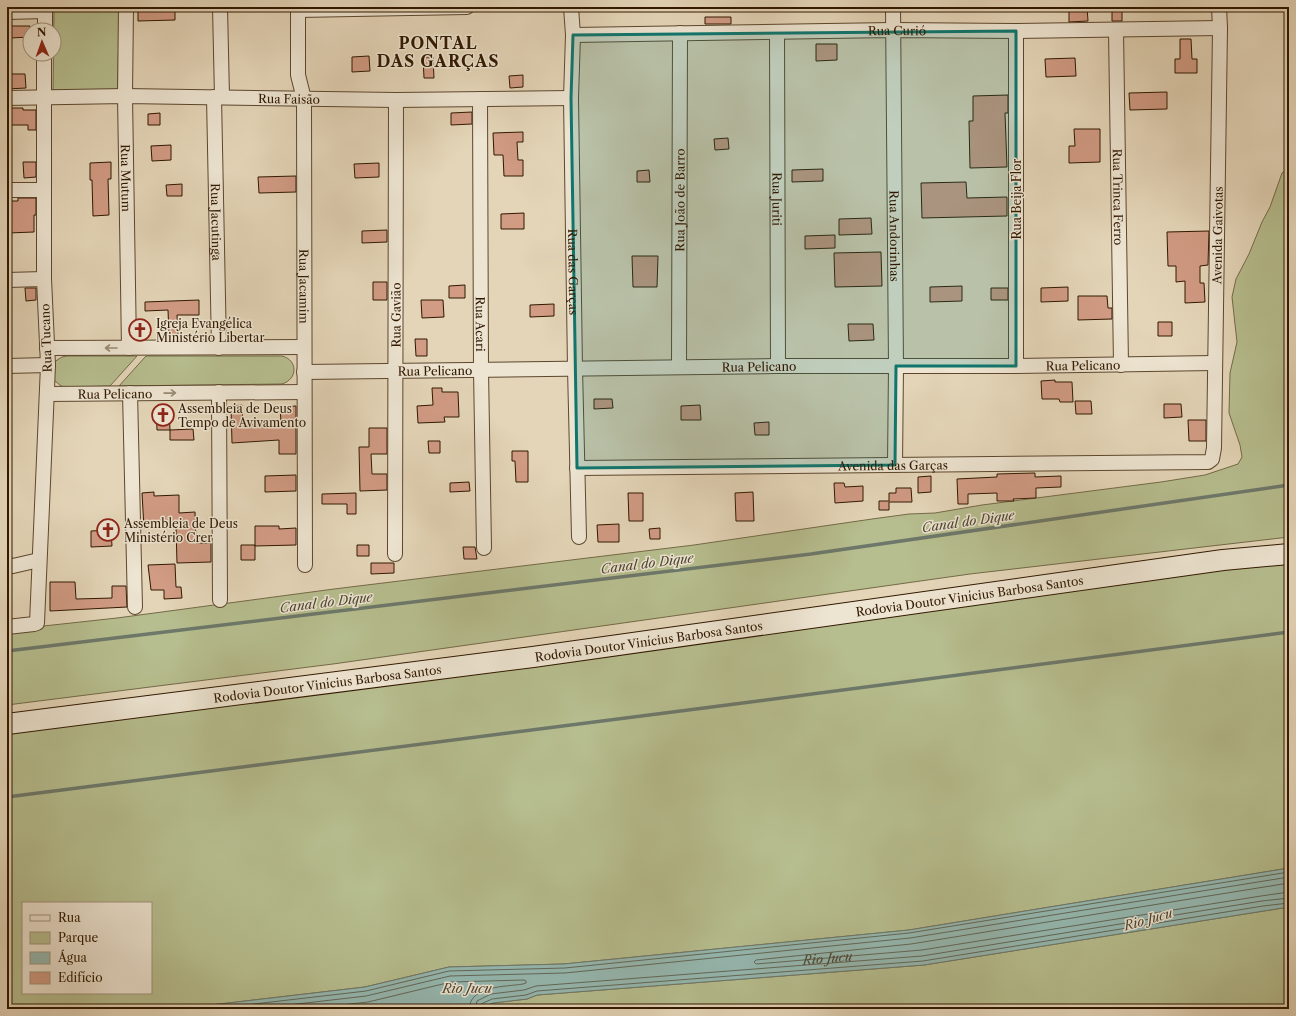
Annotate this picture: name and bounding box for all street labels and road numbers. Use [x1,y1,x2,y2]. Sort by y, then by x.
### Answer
street label: Rua Curió [868,22,926,38]
street label: Rua Faisão [258,90,320,106]
street label: Rua Mutum [118,144,134,212]
street label: Rua João de Barro [672,148,687,252]
street label: Rua Trinca Ferro [1110,148,1127,246]
street label: Rua Beija Flor [1009,159,1024,239]
street label: Rua Juriti [770,172,785,226]
street label: Rua Jacutinga [208,183,225,262]
street label: Avenida Gaivotas [1209,186,1225,285]
street label: Rua Andorinhas [887,190,903,282]
street label: Rua das Garças [565,228,582,315]
street label: Rua Jacamim [297,249,312,324]
street label: Rua Gavião [388,282,403,348]
street label: Rua Acari [473,296,488,352]
street label: Rua Tucano [37,303,55,373]
street label: Rua Pelicano [1045,357,1120,373]
street label: Rua Pelicano [722,359,796,374]
street label: Rua Pelicano [398,362,472,378]
street label: Rua Pelicano [78,386,152,401]
street label: Avenida das Garças [837,457,948,473]
street label: Rodovia Doutor Vinícius Barbosa Santos [855,572,1084,619]
street label: Rodovia Doutor Vinícius Barbosa Santos [534,617,763,664]
street label: Rodovia Doutor Vinícius Barbosa Santos [212,661,442,705]

